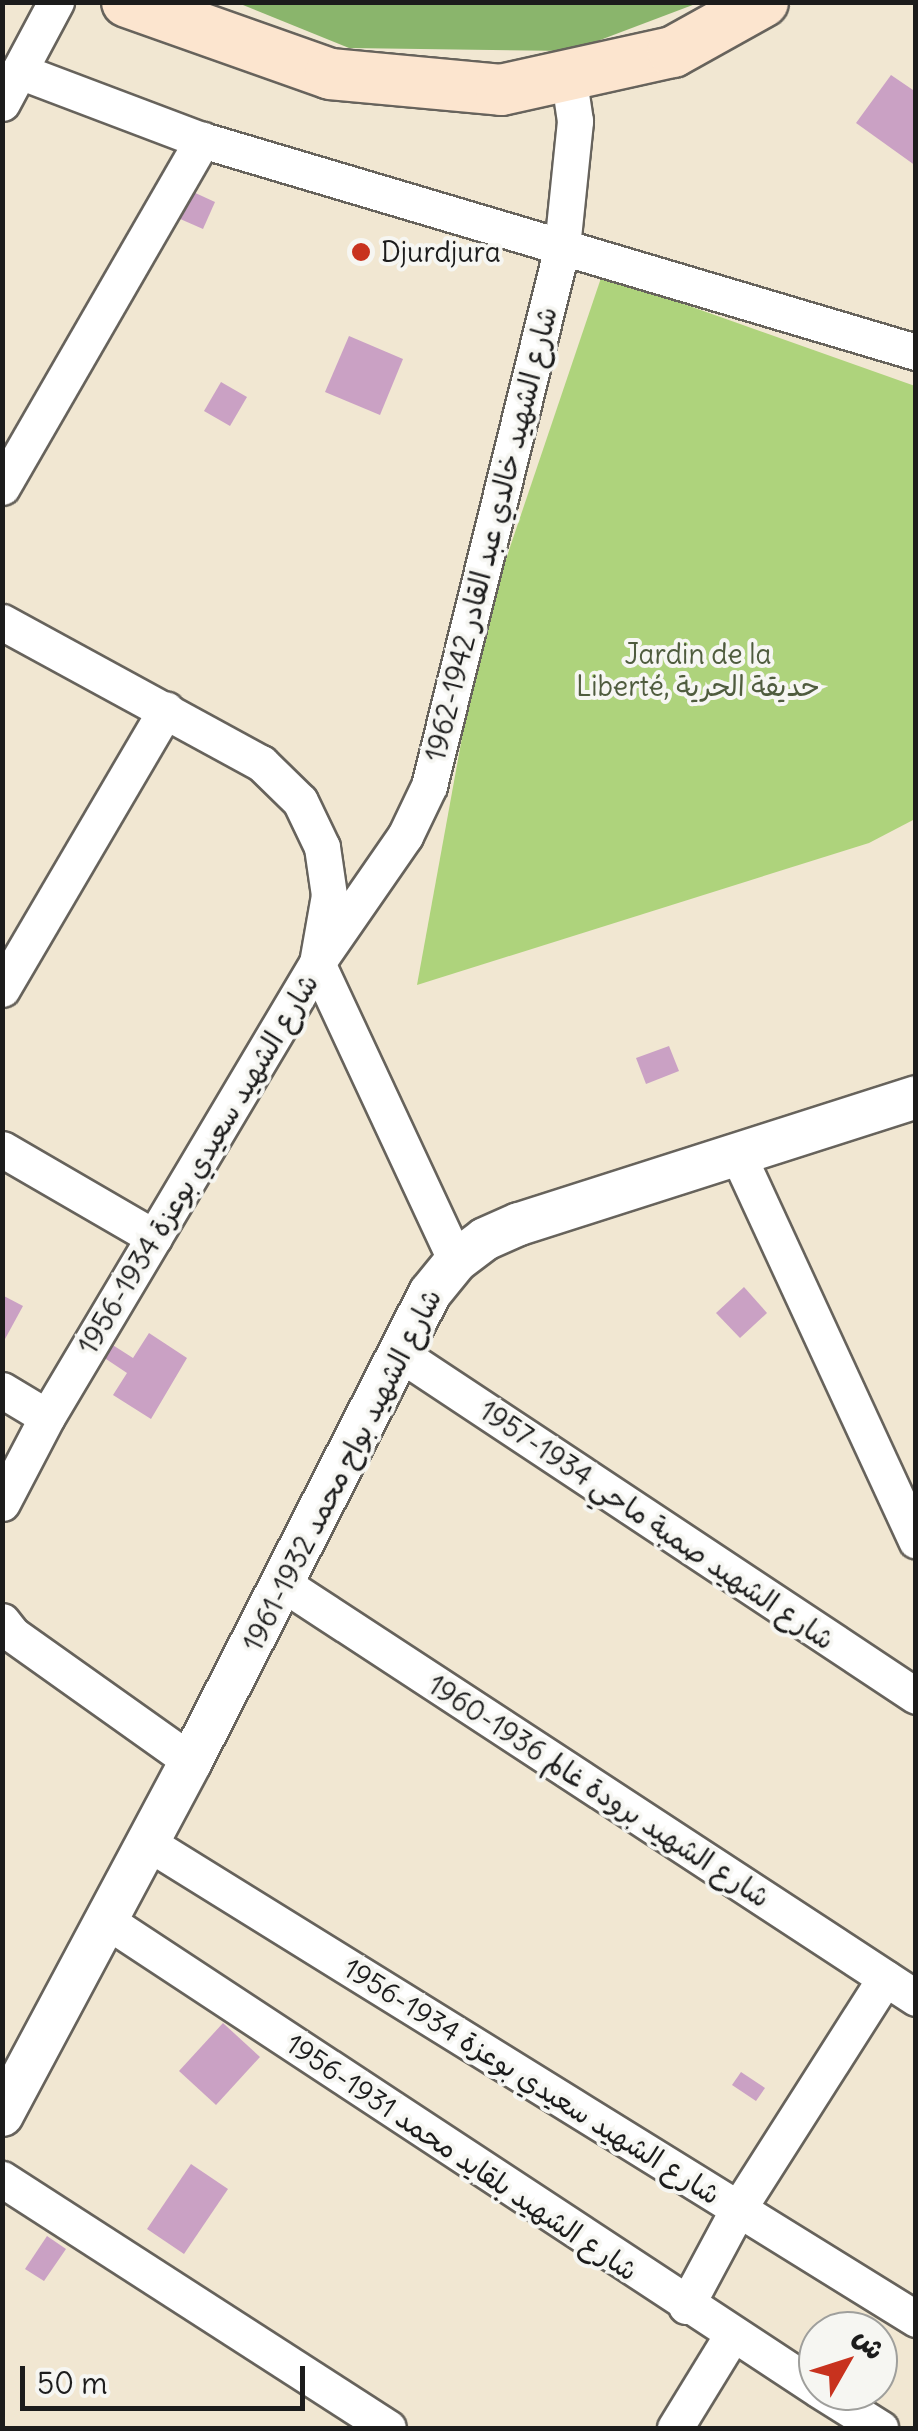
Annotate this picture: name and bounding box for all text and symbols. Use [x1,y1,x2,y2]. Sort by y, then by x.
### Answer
place label: Djurdjura [381,235,501,269]
marker: Djurdjura [350,241,372,263]
street label: شارع الشهيد خالدي عبد القادر 1942-1962 [418,303,564,765]
park label: Jardin de la Liberté, حديقة الحرية [576,637,820,703]
street label: شارع الشهيد سعيدي بوعزة 1934-1956 [71,968,325,1360]
street label: شارع الشهيد بواح محمد 1932-1961 [236,1283,448,1657]
street label: شارع الشهيد صمبة ماحي 1934-1957 [473,1393,841,1657]
street label: شارع الشهيد برودة غالم 1936-1960 [422,1668,776,1914]
street label: شارع الشهيد سعيدي بوعزة 1934-1956 [338,1951,726,2211]
street label: شارع الشهيد بلقايد محمد 1931-1956 [280,2027,644,2287]
north arrow [798,2311,898,2411]
text: ش [846,2320,893,2367]
scale bar [25,2346,310,2408]
text: 50 m [37,2364,107,2402]

